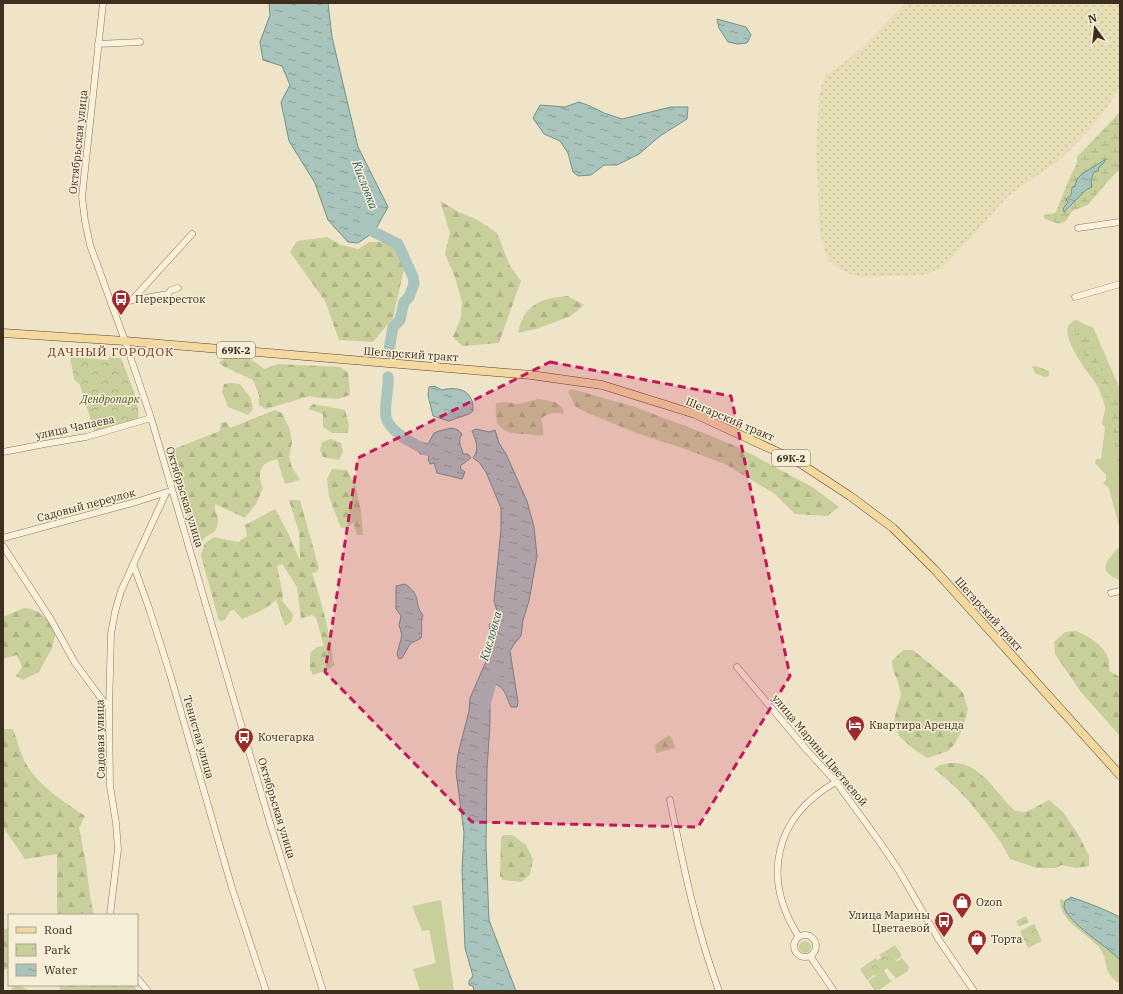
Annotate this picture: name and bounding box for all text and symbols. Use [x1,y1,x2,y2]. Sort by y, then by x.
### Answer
north arrow [1075,8,1115,48]
text: N [1086,10,1099,26]
street label: Октябрьская улица [66,89,90,195]
water label: Кисловка [349,157,382,212]
bus stop icon: Перекресток [110,288,132,316]
place label: Перекресток [135,292,206,306]
road number: 69К-2 [217,342,255,358]
district label: ДАЧНЫЙ ГОРОДОК [48,344,174,359]
street label: Шегарский тракт [363,344,459,364]
park label: Дендропарк [79,392,141,406]
street label: Шегарский тракт [683,394,777,444]
street label: улица Чапаева [34,412,116,442]
street label: Октябрьская улица [163,445,207,549]
road number: 69К-2 [772,450,810,466]
street label: Садовый переулок [35,485,137,525]
street label: Шегарский тракт [952,574,1026,654]
water label: Кисловка [476,609,505,663]
street label: улица Марины Цветаевой [769,691,871,809]
street label: Тенистая улица [180,694,218,780]
street label: Садовая улица [92,699,108,779]
hotel icon: Квартира Аренда [844,714,866,742]
place label: Квартира Аренда [869,718,964,732]
bus stop icon: Кочегарка [233,726,255,754]
place label: Кочегарка [258,730,315,744]
street label: Октябрьская улица [255,756,299,860]
shop icon: Ozon [951,891,973,919]
place label: Ozon [976,895,1003,909]
place label: Улица Марины Цветаевой [848,908,930,935]
bus stop icon: Улица Марины Цветаевой [933,910,955,938]
legend [8,914,138,986]
text: Road [44,922,73,937]
shop icon: Торта [966,928,988,956]
place label: Торта [991,932,1022,946]
text: Park [44,942,70,957]
text: Water [44,962,78,977]

